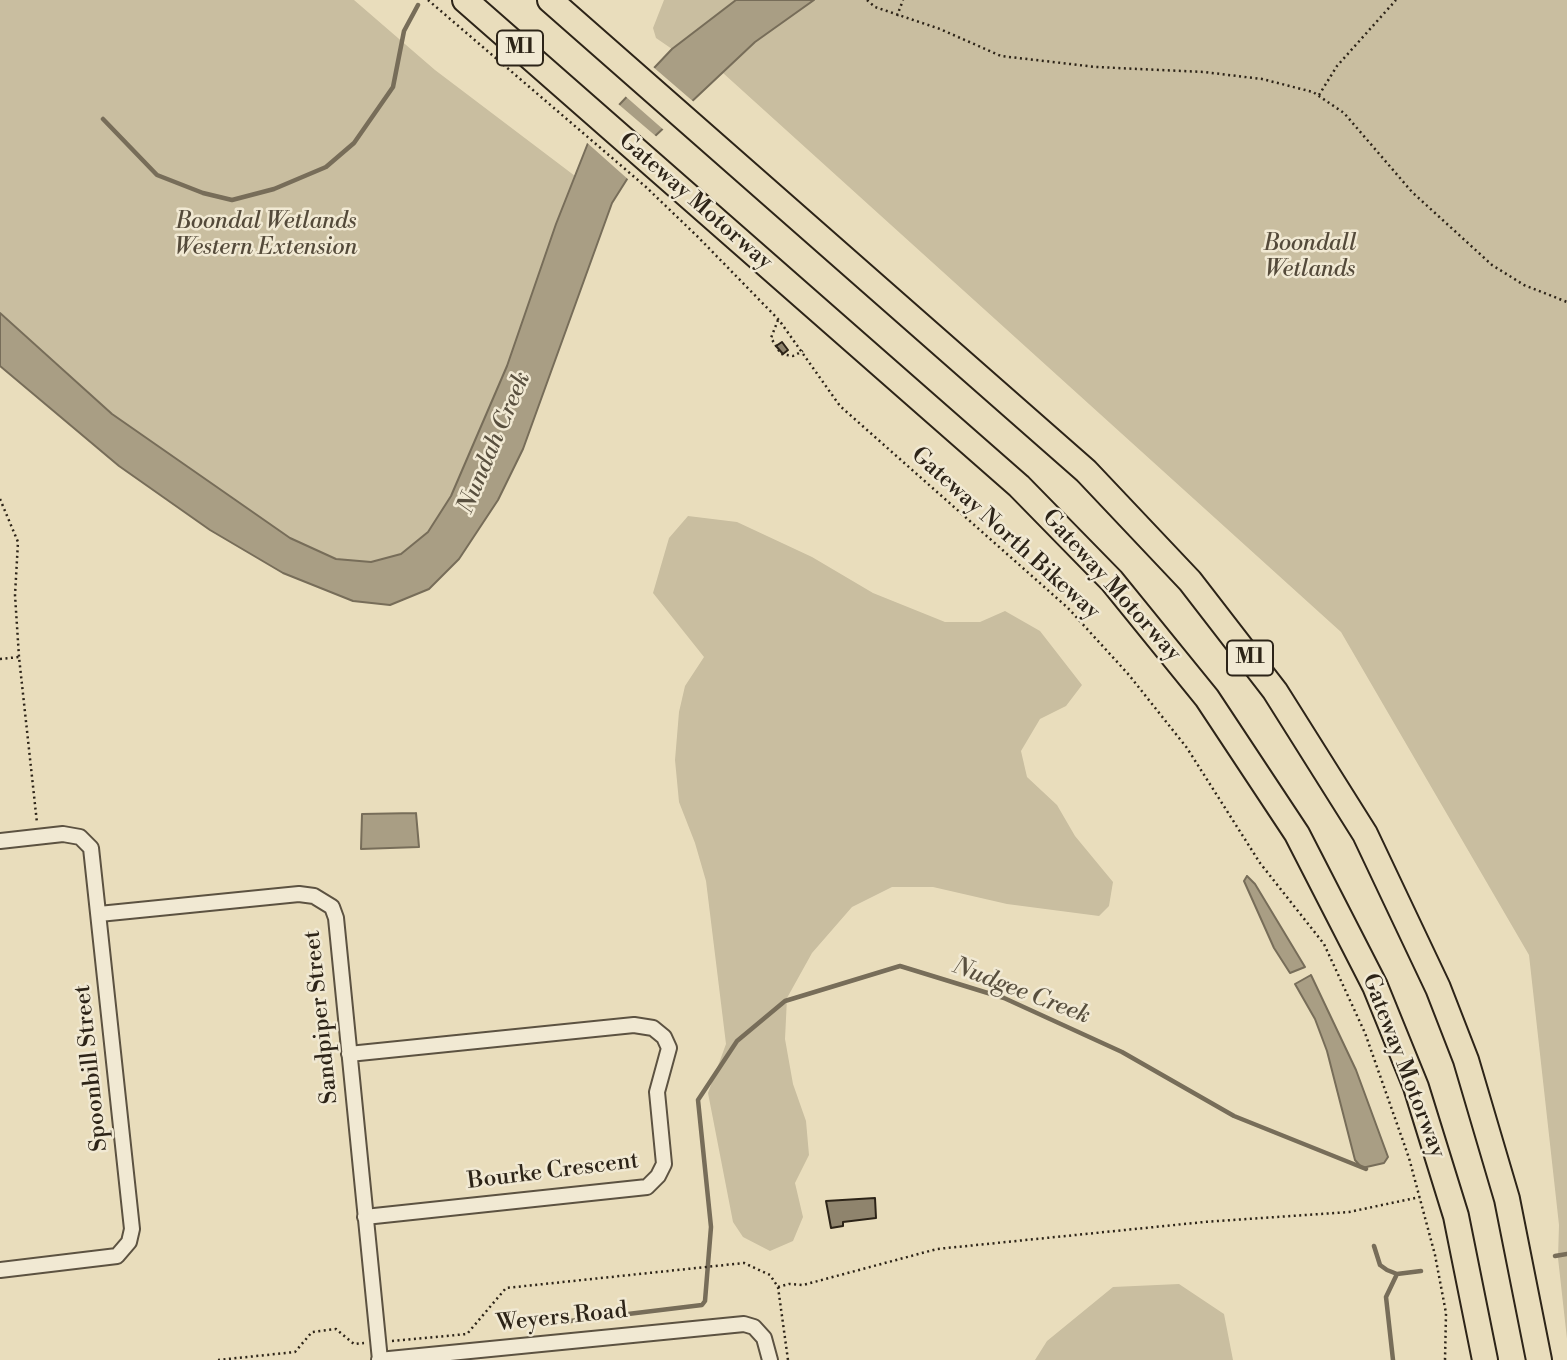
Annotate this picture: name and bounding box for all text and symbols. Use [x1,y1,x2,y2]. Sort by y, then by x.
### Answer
road number: M1 [497,30,543,66]
street label: Gateway Motorway [612,128,778,276]
park label: Boondal Wetlands Western Extension [175,208,357,262]
park label: Boondall Wetlands [1263,230,1357,284]
water label: Nundah Creek [452,368,538,518]
street label: Gateway North Bikeway [905,442,1105,626]
street label: Gateway Motorway [1036,504,1186,668]
road number: M1 [1227,640,1273,676]
street label: Sandpiper Street [299,929,345,1105]
water label: Nudgee Creek [948,953,1094,1031]
street label: Gateway Motorway [1355,970,1451,1162]
street label: Spoonbill Street [70,983,114,1153]
street label: Bourke Crescent [466,1148,640,1196]
street label: Weyers Road [495,1297,629,1339]

